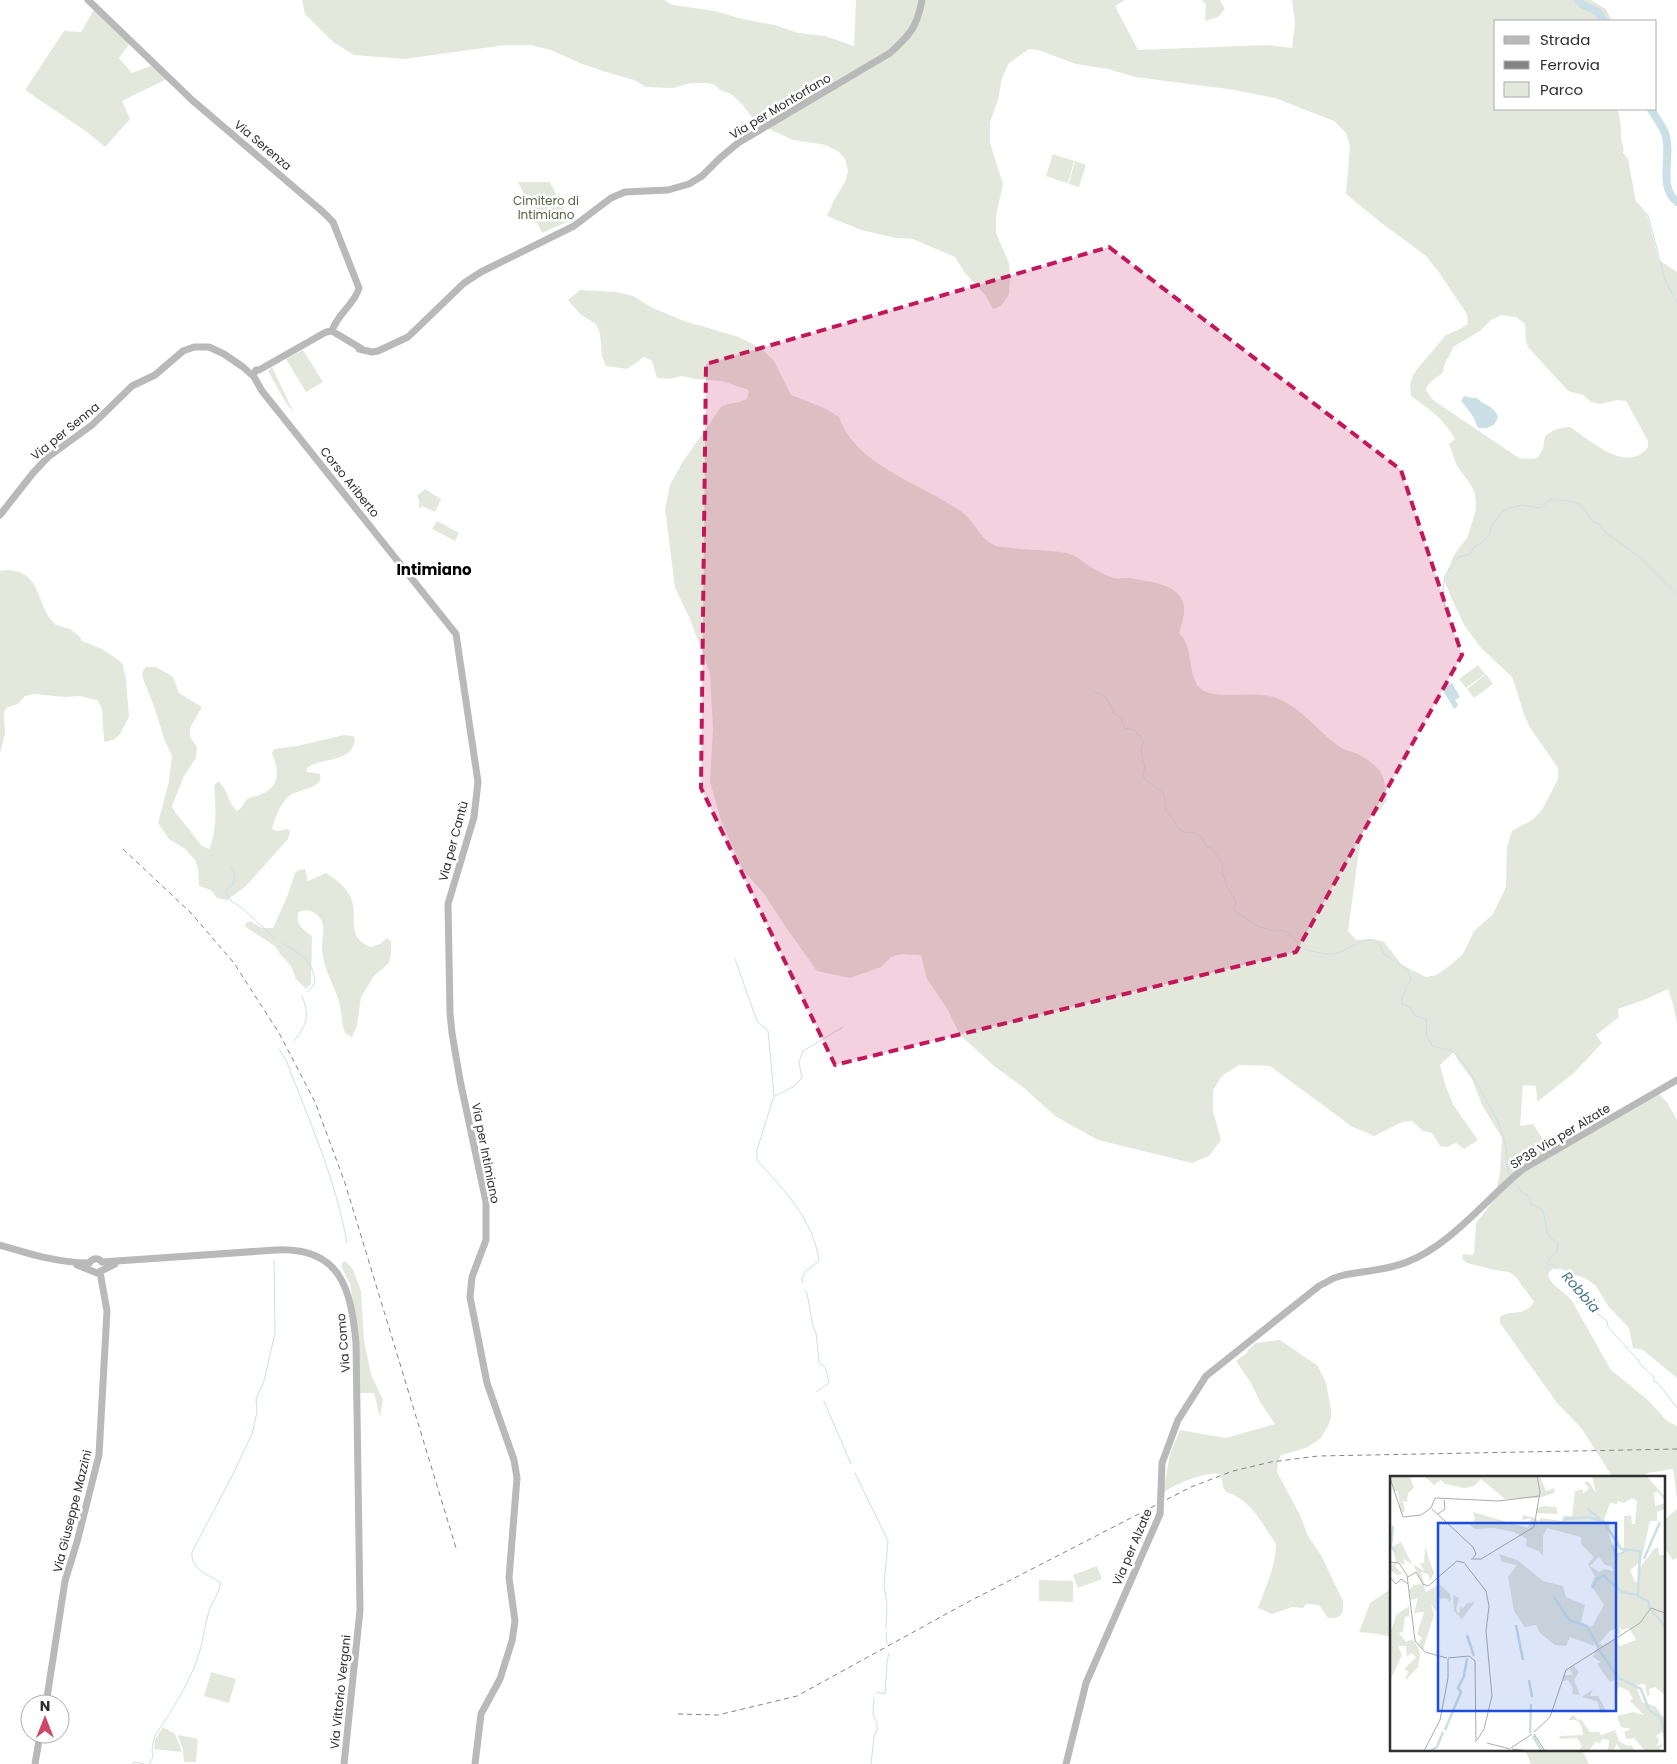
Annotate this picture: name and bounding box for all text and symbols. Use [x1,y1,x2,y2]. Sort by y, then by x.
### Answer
legend [1494,20,1657,110]
text: Strada [1540,29,1590,50]
text: Ferrovia [1540,54,1600,75]
street label: Via per Montorfano [726,69,834,143]
text: Parco [1540,79,1583,100]
street label: Via Serenza [231,116,295,174]
park label: Cimitero di Intimiano [513,192,579,223]
street label: Via per Senna [27,398,103,464]
street label: Corso Ariberto [316,443,384,521]
district label: Intimiano [396,559,472,580]
street label: Via per Cantù [434,799,472,883]
street label: SP38 Via per Alzate [1507,1099,1613,1173]
street label: Via per Intimiano [468,1101,504,1205]
water label: Robbia [1557,1267,1605,1318]
street label: Via Como [332,1312,354,1373]
street label: Via Giuseppe Mazzini [49,1448,95,1574]
inset map [1390,1476,1664,1752]
street label: Via per Alzate [1108,1506,1156,1588]
street label: Via Vittorio Vergani [326,1634,354,1750]
north arrow [20,1694,70,1744]
text: N [40,1696,50,1716]

